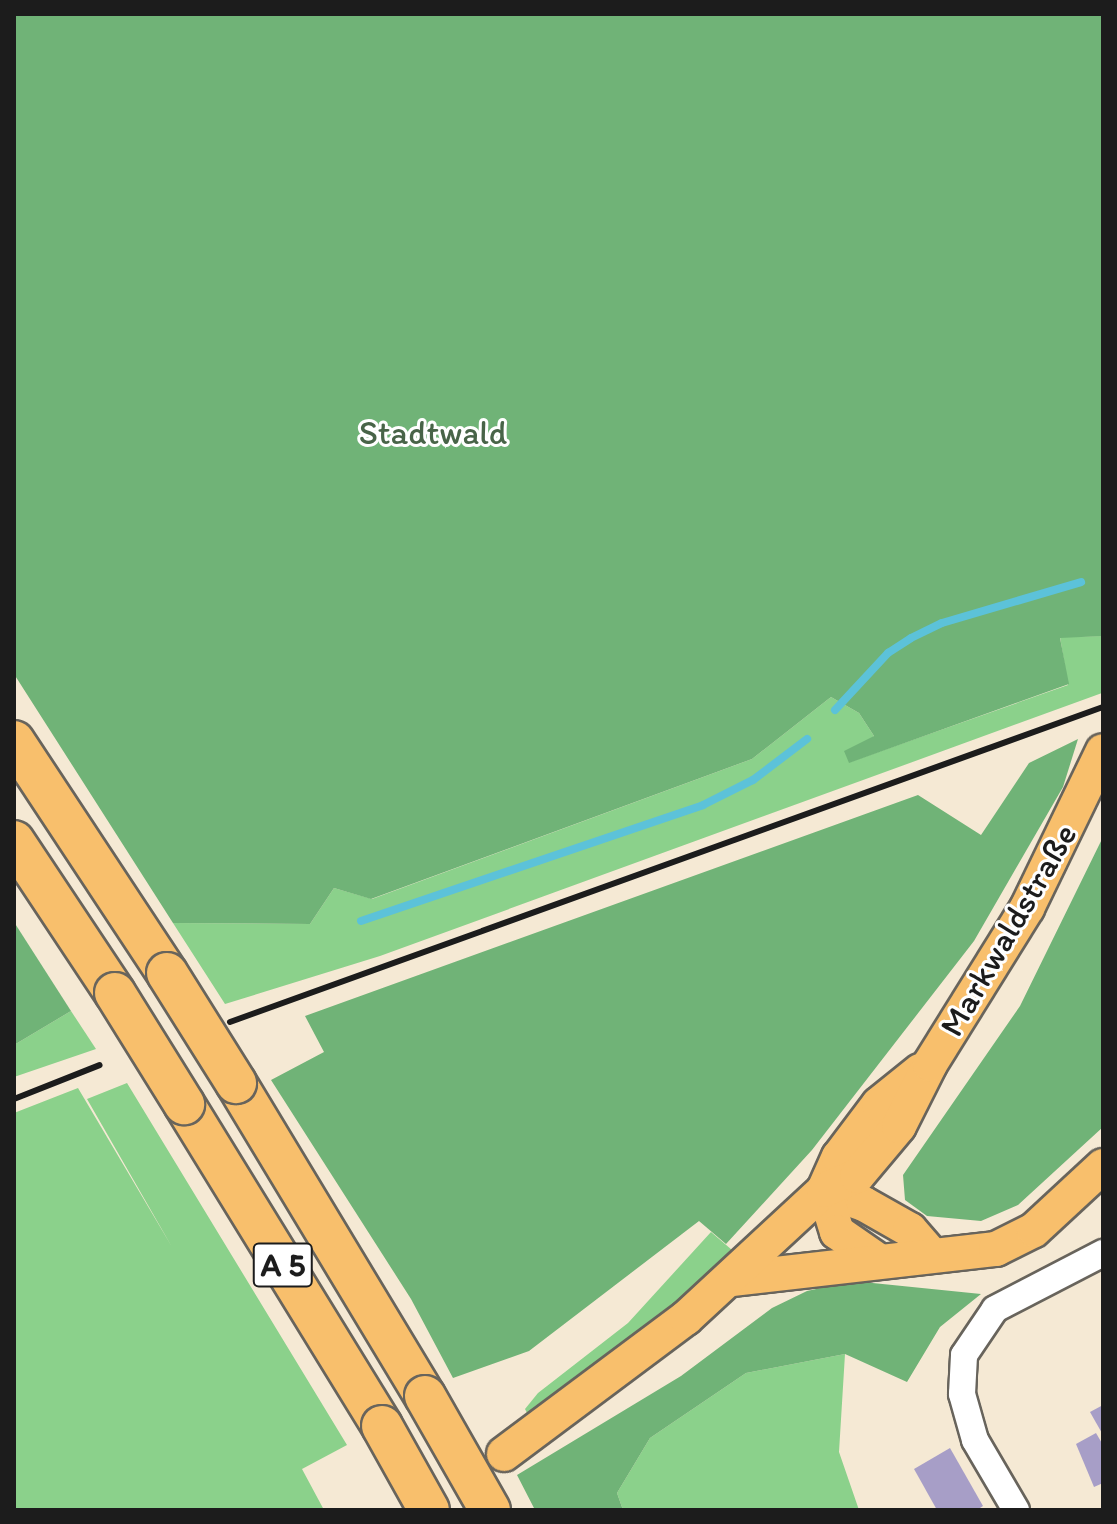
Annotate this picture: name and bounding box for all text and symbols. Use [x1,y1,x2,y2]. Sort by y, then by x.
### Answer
park label: Stadtwald [359,413,507,453]
street label: Markwaldstraße [931,816,1085,1044]
road number: A 5 [251,1237,315,1293]

